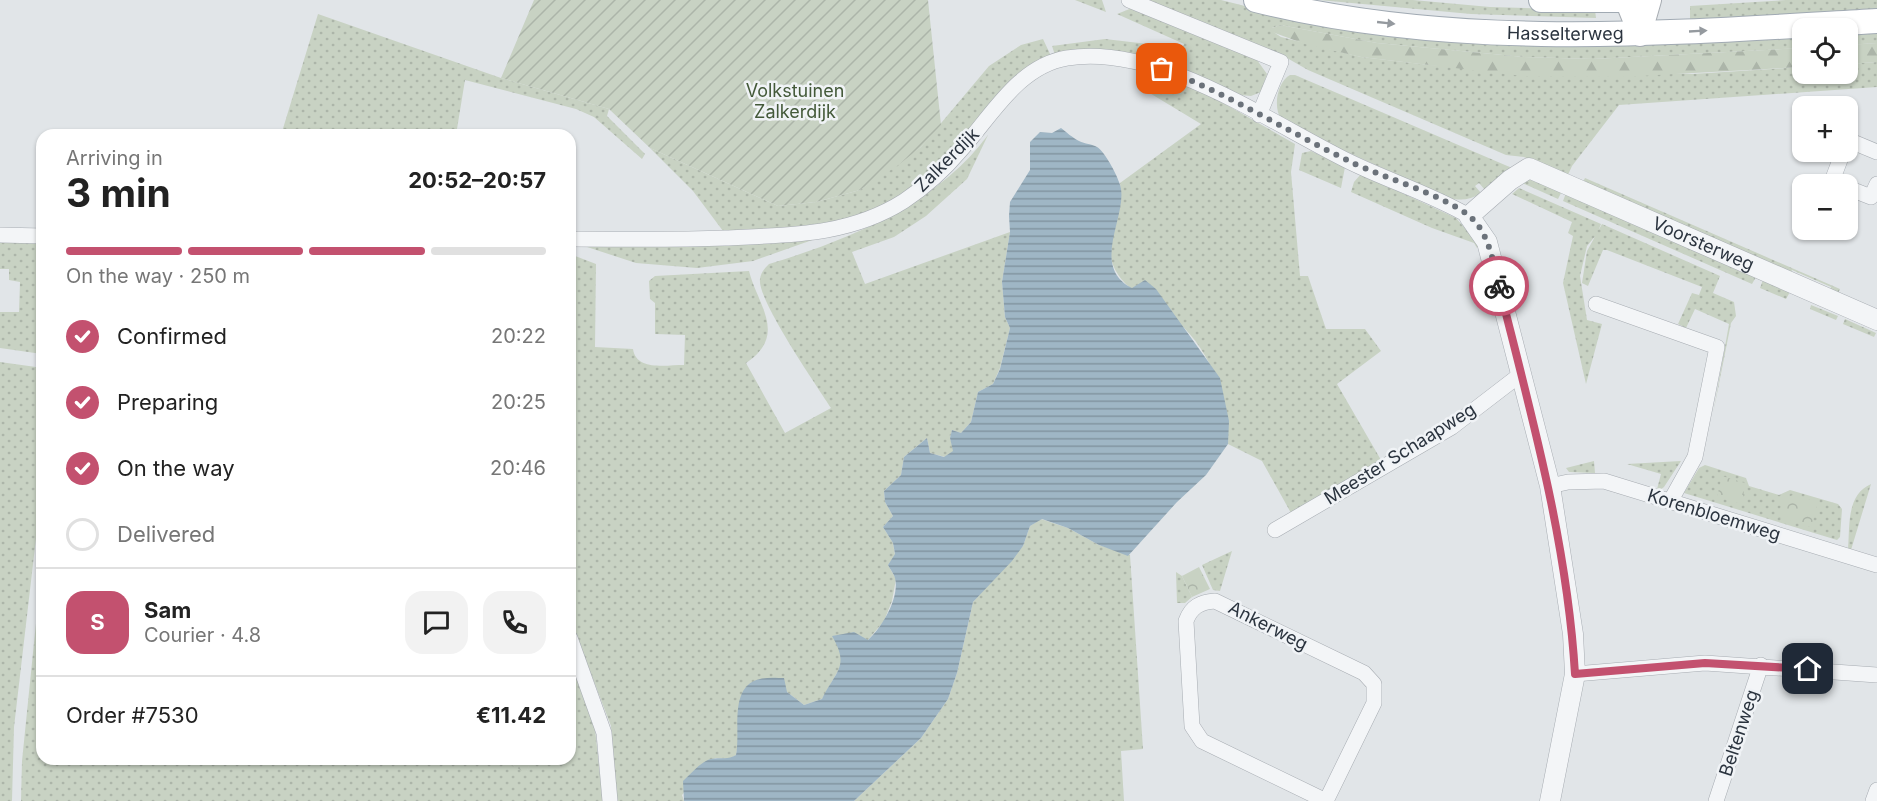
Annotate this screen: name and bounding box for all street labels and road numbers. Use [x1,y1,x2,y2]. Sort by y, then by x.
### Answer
street label: Hasselterweg [1507,22,1624,44]
street label: Zalkerdijk [910,123,983,196]
street label: Voorsterweg [1649,212,1757,275]
street label: Meester Schaapweg [1320,399,1479,509]
street label: Korenbloemweg [1645,484,1783,545]
street label: Ankerweg [1225,597,1311,654]
street label: Beltenweg [1715,687,1762,779]

